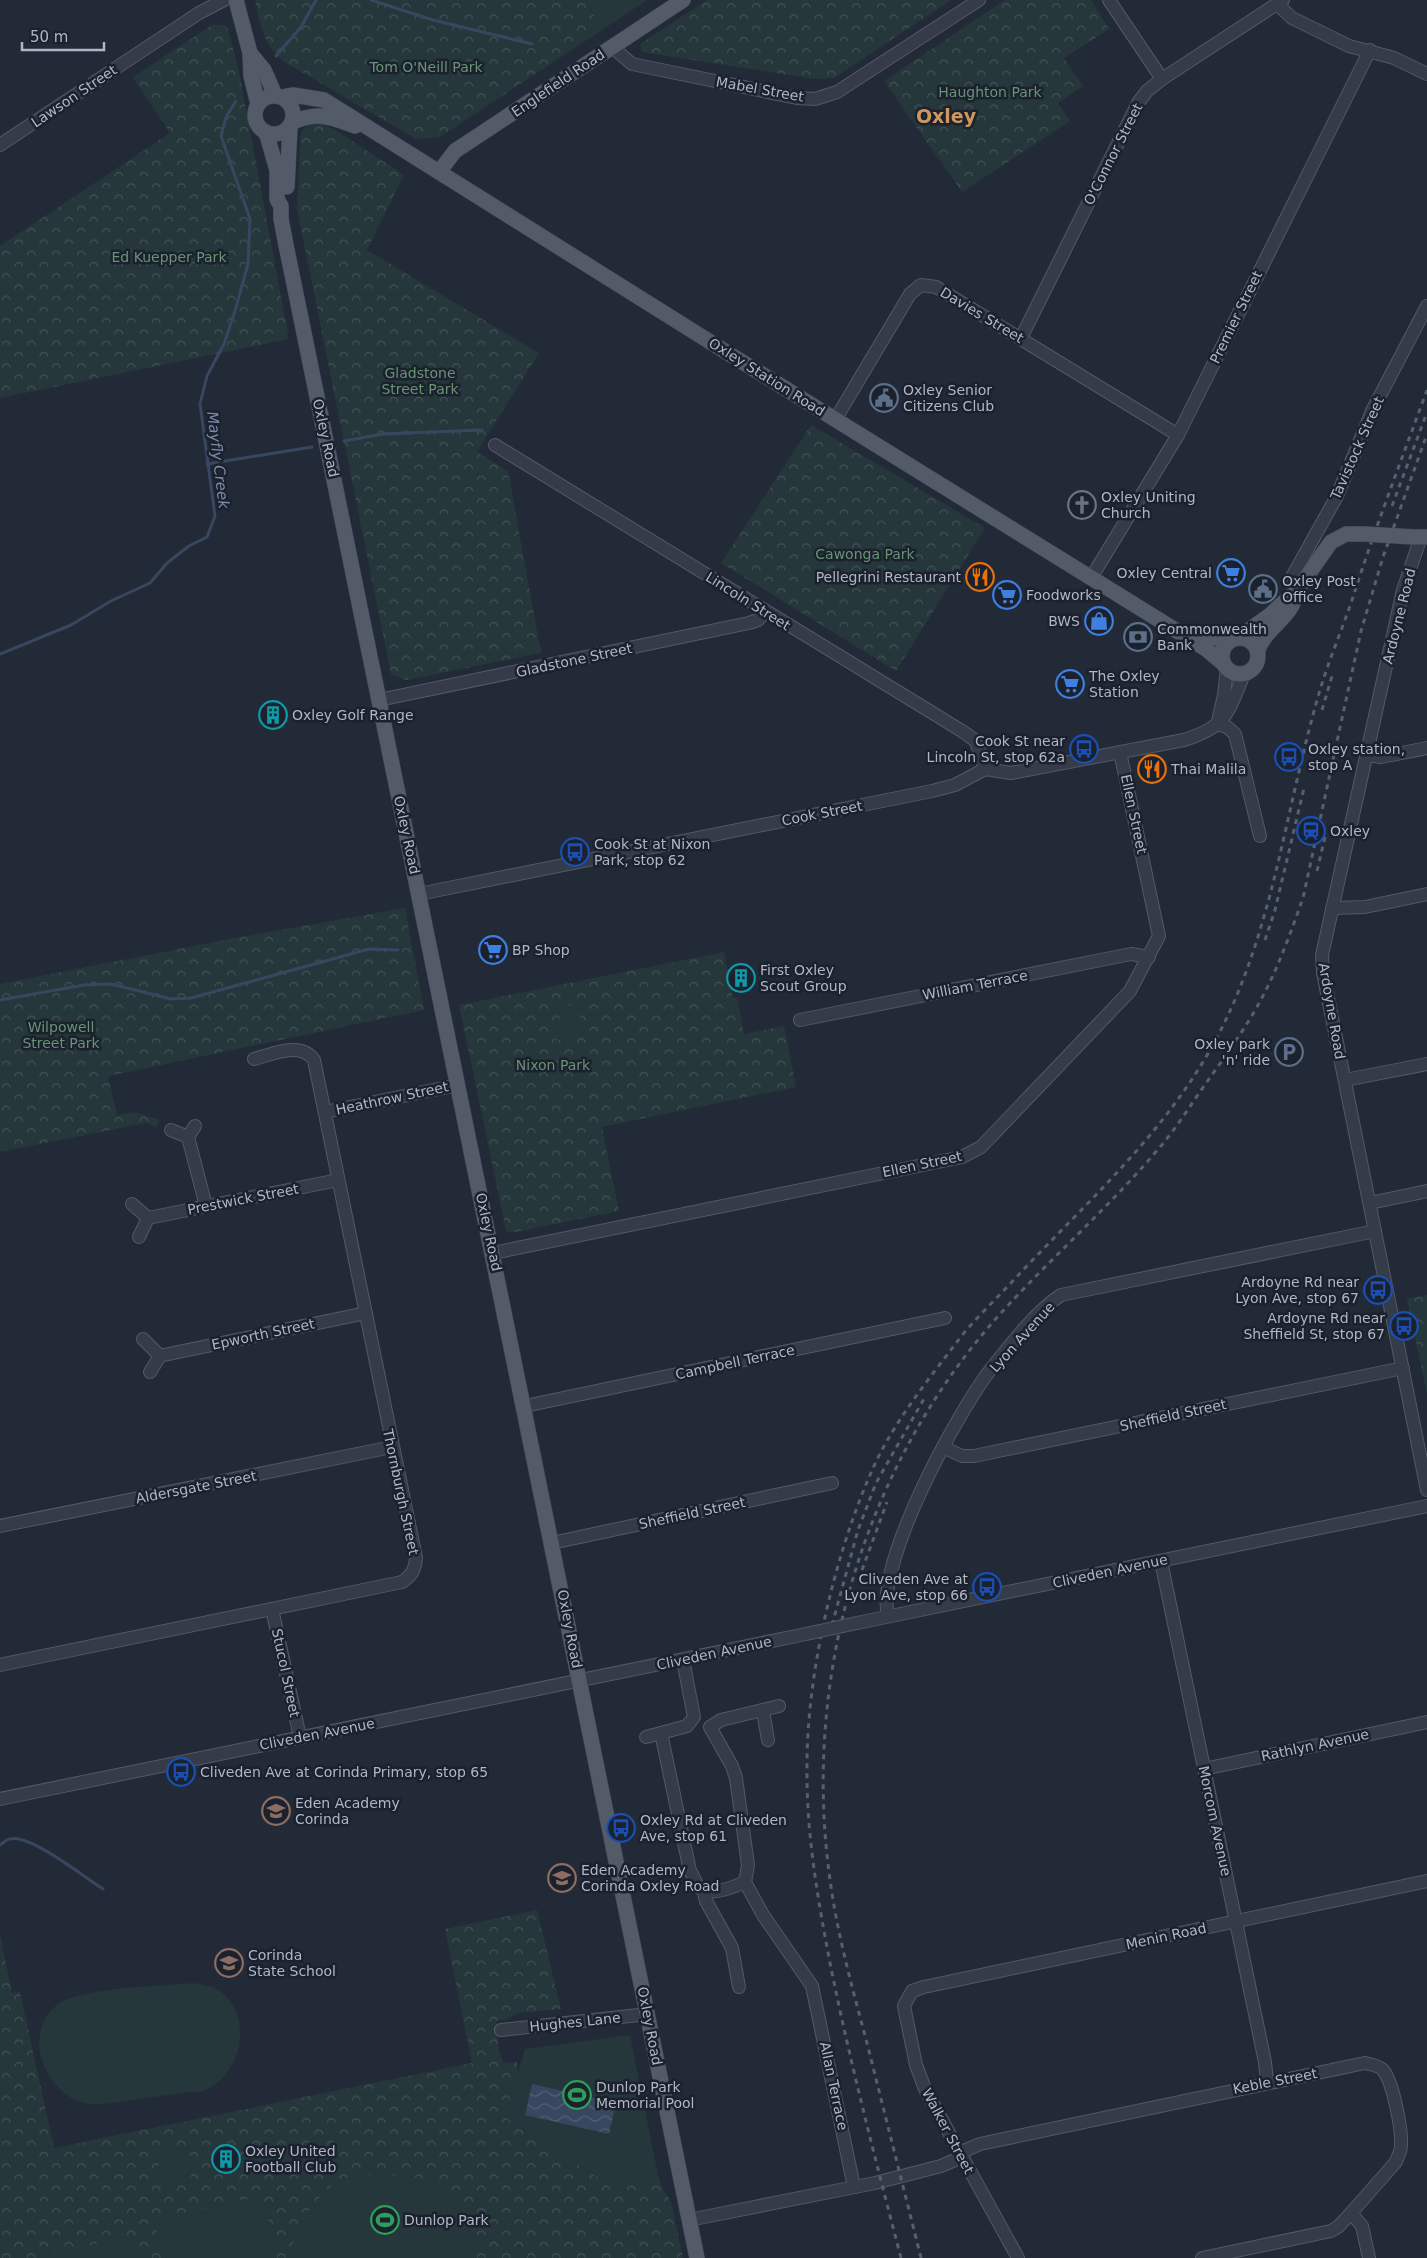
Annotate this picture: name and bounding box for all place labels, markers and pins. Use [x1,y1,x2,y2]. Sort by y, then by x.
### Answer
place label: Oxley Senior Citizens Club [903,382,994,414]
public building icon: Oxley Senior Citizens Club [869,383,899,413]
place label: Oxley Uniting Church [1101,489,1196,521]
church icon: Oxley Uniting Church [1067,490,1097,520]
supermarket icon: Oxley Central [1216,558,1246,588]
restaurant icon: Pellegrini Restaurant [965,562,995,592]
place label: Oxley Central [1116,565,1212,581]
place label: Pellegrini Restaurant [816,569,962,585]
place label: Oxley Post Office [1282,573,1356,605]
public building icon: Oxley Post Office [1248,574,1278,604]
supermarket icon: Foodworks [992,580,1022,610]
place label: Foodworks [1026,587,1101,603]
shop icon: BWS [1084,606,1114,636]
place label: BWS [1048,613,1080,629]
place label: Commonwealth Bank [1157,621,1267,653]
bank icon: Commonwealth Bank [1123,622,1153,652]
place label: The Oxley Station [1088,668,1160,700]
supermarket icon: The Oxley Station [1055,669,1085,699]
building icon: Oxley Golf Range [258,700,288,730]
place label: Oxley Golf Range [292,707,414,723]
place label: Cook St near Lincoln St, stop 62a [927,733,1065,765]
bus stop icon: Cook St near Lincoln St, stop 62a [1069,734,1099,764]
place label: Oxley station, stop A [1308,741,1405,773]
bus stop icon: Oxley station, stop A [1274,742,1304,772]
restaurant icon: Thai Malila [1137,754,1167,784]
place label: Thai Malila [1170,761,1246,777]
station icon: Oxley [1296,816,1326,846]
place label: Oxley [1330,823,1370,839]
place label: Cook St at Nixon Park, stop 62 [594,836,710,868]
bus stop icon: Cook St at Nixon Park, stop 62 [560,837,590,867]
supermarket icon: BP Shop [478,935,508,965]
place label: BP Shop [512,942,570,958]
place label: First Oxley Scout Group [760,962,847,994]
building icon: First Oxley Scout Group [726,963,756,993]
place label: Oxley park 'n' ride [1194,1036,1271,1068]
parking icon: Oxley park 'n' ride [1274,1037,1304,1067]
place label: Ardoyne Rd near Lyon Ave, stop 67 [1235,1274,1359,1306]
bus stop icon: Ardoyne Rd near Lyon Ave, stop 67 [1363,1275,1393,1305]
place label: Ardoyne Rd near Sheffield St, stop 67 [1243,1310,1385,1342]
bus stop icon: Ardoyne Rd near Sheffield St, stop 67 [1389,1311,1419,1341]
place label: Cliveden Ave at Lyon Ave, stop 66 [844,1571,969,1603]
bus stop icon: Cliveden Ave at Lyon Ave, stop 66 [972,1572,1002,1602]
bus stop icon: Cliveden Ave at Corinda Primary, stop 65 [166,1757,196,1787]
place label: Cliveden Ave at Corinda Primary, stop 65 [200,1764,488,1780]
place label: Eden Academy Corinda [295,1795,400,1827]
school or university icon: Eden Academy Corinda [261,1796,291,1826]
place label: Oxley Rd at Cliveden Ave, stop 61 [640,1812,787,1844]
bus stop icon: Oxley Rd at Cliveden Ave, stop 61 [606,1813,636,1843]
place label: Eden Academy Corinda Oxley Road [581,1862,719,1894]
school or university icon: Eden Academy Corinda Oxley Road [547,1863,577,1893]
place label: Corinda State School [248,1947,336,1979]
school or university icon: Corinda State School [214,1948,244,1978]
place label: Dunlop Park Memorial Pool [596,2079,694,2111]
sports icon: Dunlop Park Memorial Pool [562,2080,592,2110]
place label: Oxley United Football Club [245,2143,336,2175]
building icon: Oxley United Football Club [211,2144,241,2174]
sports icon: Dunlop Park [370,2205,400,2235]
place label: Dunlop Park [404,2212,489,2228]

